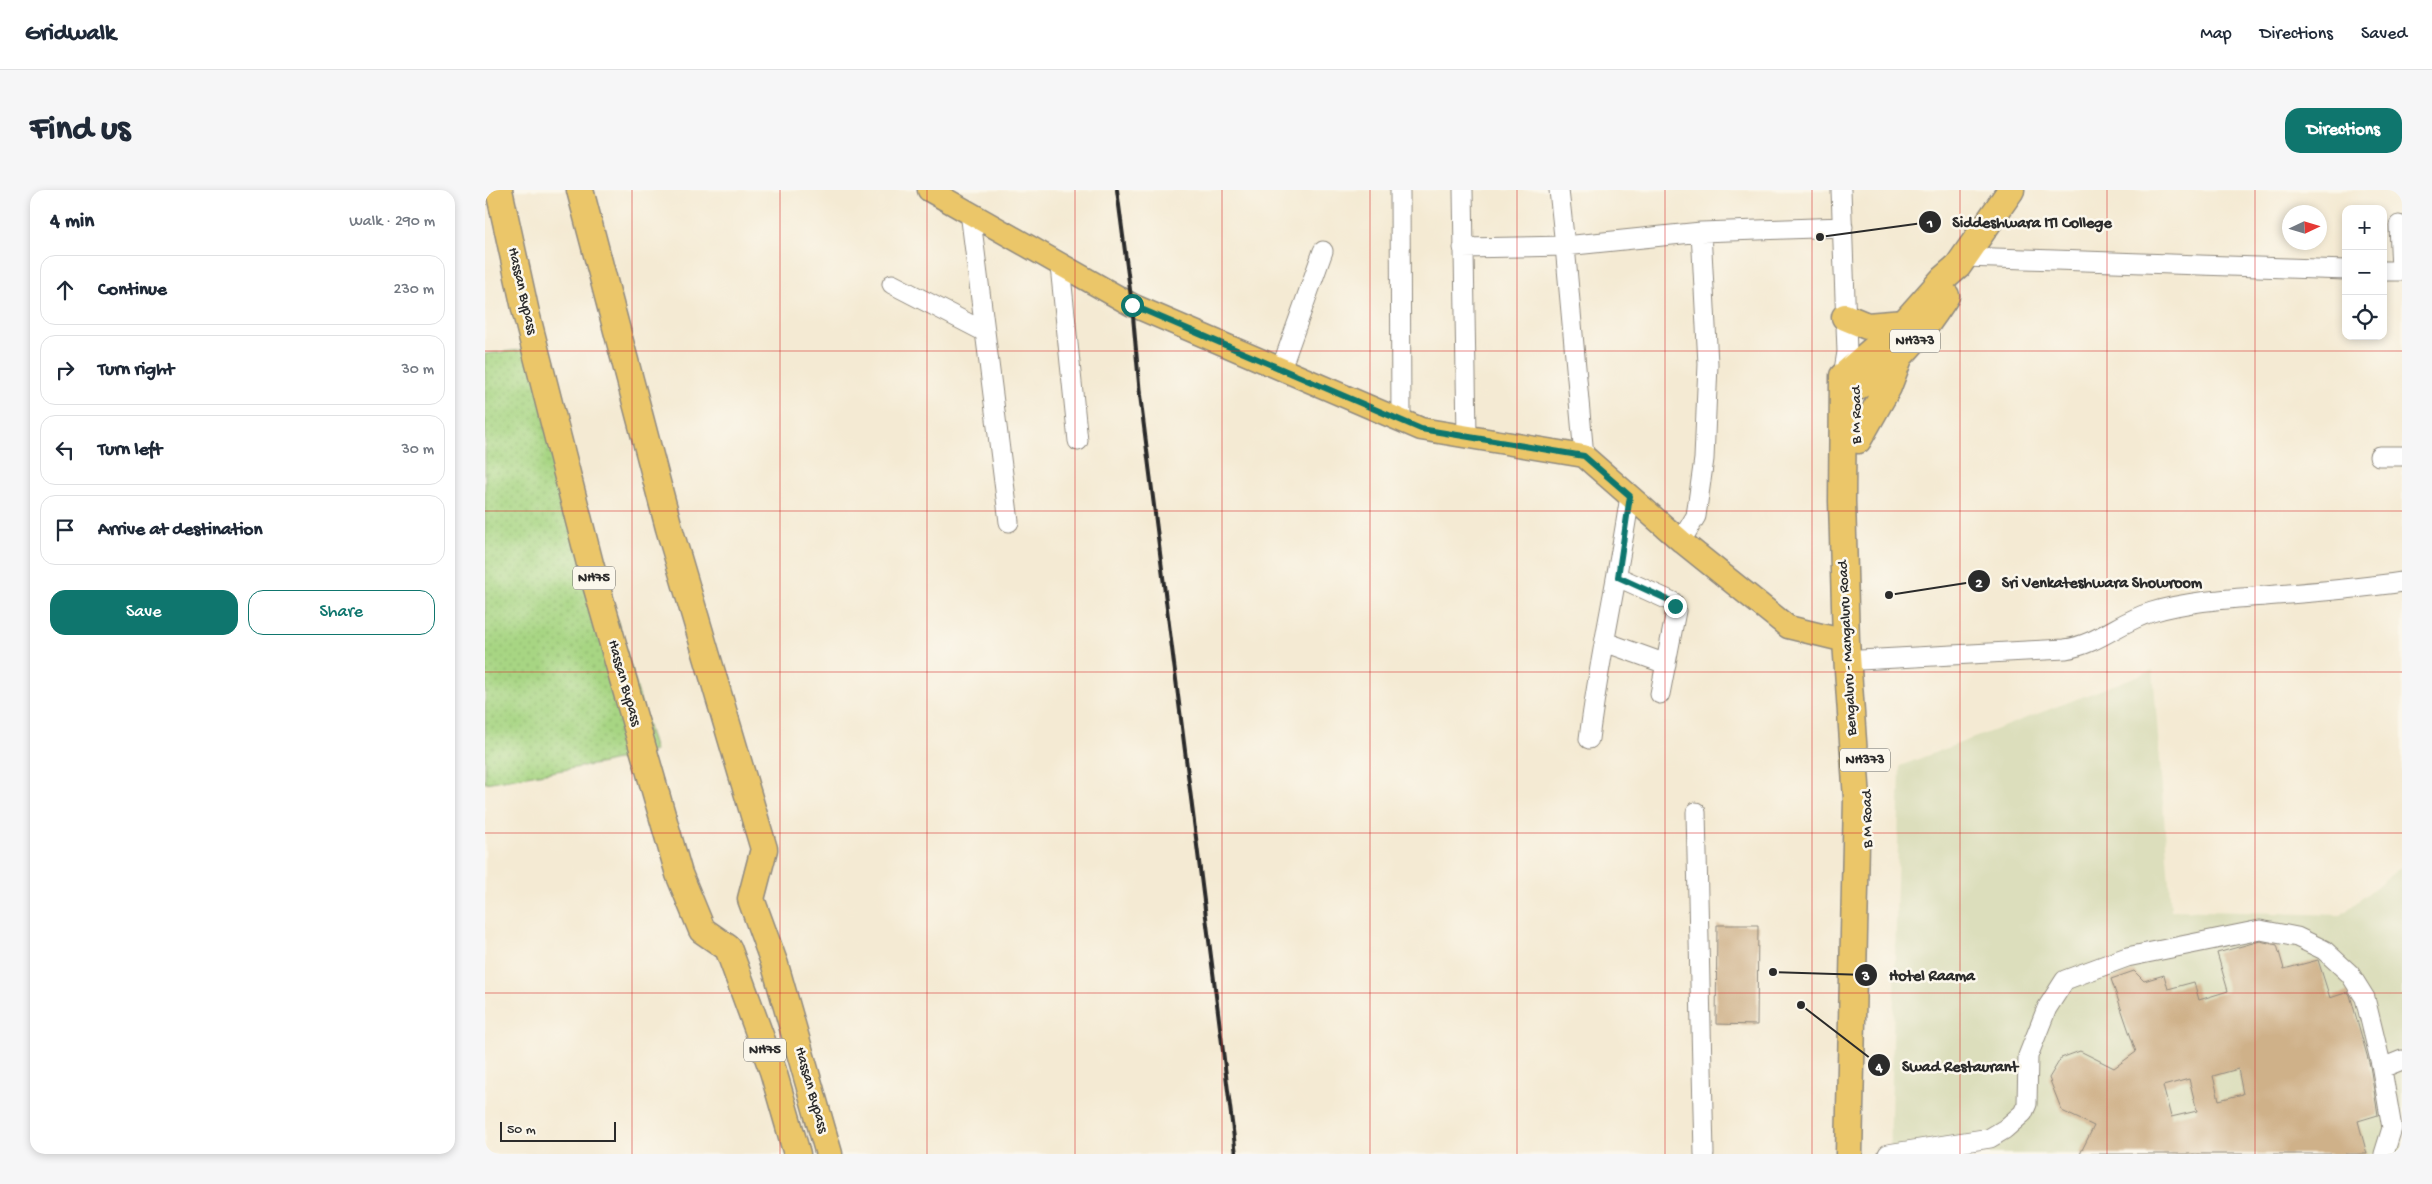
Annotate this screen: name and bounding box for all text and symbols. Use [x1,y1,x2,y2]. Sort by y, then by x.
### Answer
text: Gridwalk [25,20,116,49]
text: Map [2200,24,2232,45]
text: Directions [2260,24,2333,45]
text: Saved [2361,24,2407,45]
button: Directions [2285,108,2402,153]
text: Find us [30,110,130,151]
north arrow [2282,205,2327,250]
map controls [2342,205,2387,340]
button: + [2342,205,2387,250]
callout: Siddeshwara ITI College [1918,206,2122,237]
text: 4 min [50,210,94,235]
text: Walk · 290 m [349,213,435,232]
text: 1 [1926,215,1933,233]
text: Siddeshwara ITI College [1952,215,2112,234]
street label: Hassan Bypass [503,246,541,337]
button: − [2342,250,2387,295]
icon: ahead [51,276,79,304]
text: Continue [98,279,167,302]
text: 230 m [394,281,434,300]
route start [1121,294,1144,317]
button: locate [2342,295,2387,340]
road number: NH373 [1890,330,1940,352]
icon: right [51,356,79,384]
text: Turn right [98,359,174,382]
text: 30 m [401,361,434,380]
street label: B M Road [1848,385,1866,445]
icon: left [51,436,79,464]
text: Turn left [98,439,162,462]
text: 30 m [401,441,434,460]
icon: arrive [51,516,79,544]
text: Arrive at destination [98,519,262,542]
street label: Bengaluru - Mangaluru Road [1834,559,1862,737]
road number: NH75 [573,566,615,589]
callout: Sri Venkateshwara Showroom [1966,566,2212,597]
text: 2 [1975,575,1983,593]
text: Sri Venkateshwara Showroom [2002,575,2203,594]
button: Save [50,590,238,635]
button: Share [248,590,435,635]
route end [1664,595,1687,618]
street label: Hassan Bypass [603,638,645,729]
road number: NH373 [1840,748,1890,772]
street label: B M Road [1858,789,1878,849]
callout: Hotel Raama [1854,959,1985,990]
text: 3 [1861,968,1870,986]
text: Hotel Raama [1889,968,1976,987]
road number: NH75 [744,1038,786,1062]
street label: Hassan Bypass [790,1045,832,1136]
callout: Swad Restaurant [1867,1050,2028,1081]
text: 4 [1874,1059,1883,1077]
text: Swad Restaurant [1902,1059,2019,1078]
scale bar [500,1119,616,1142]
text: 50 m [507,1122,536,1139]

